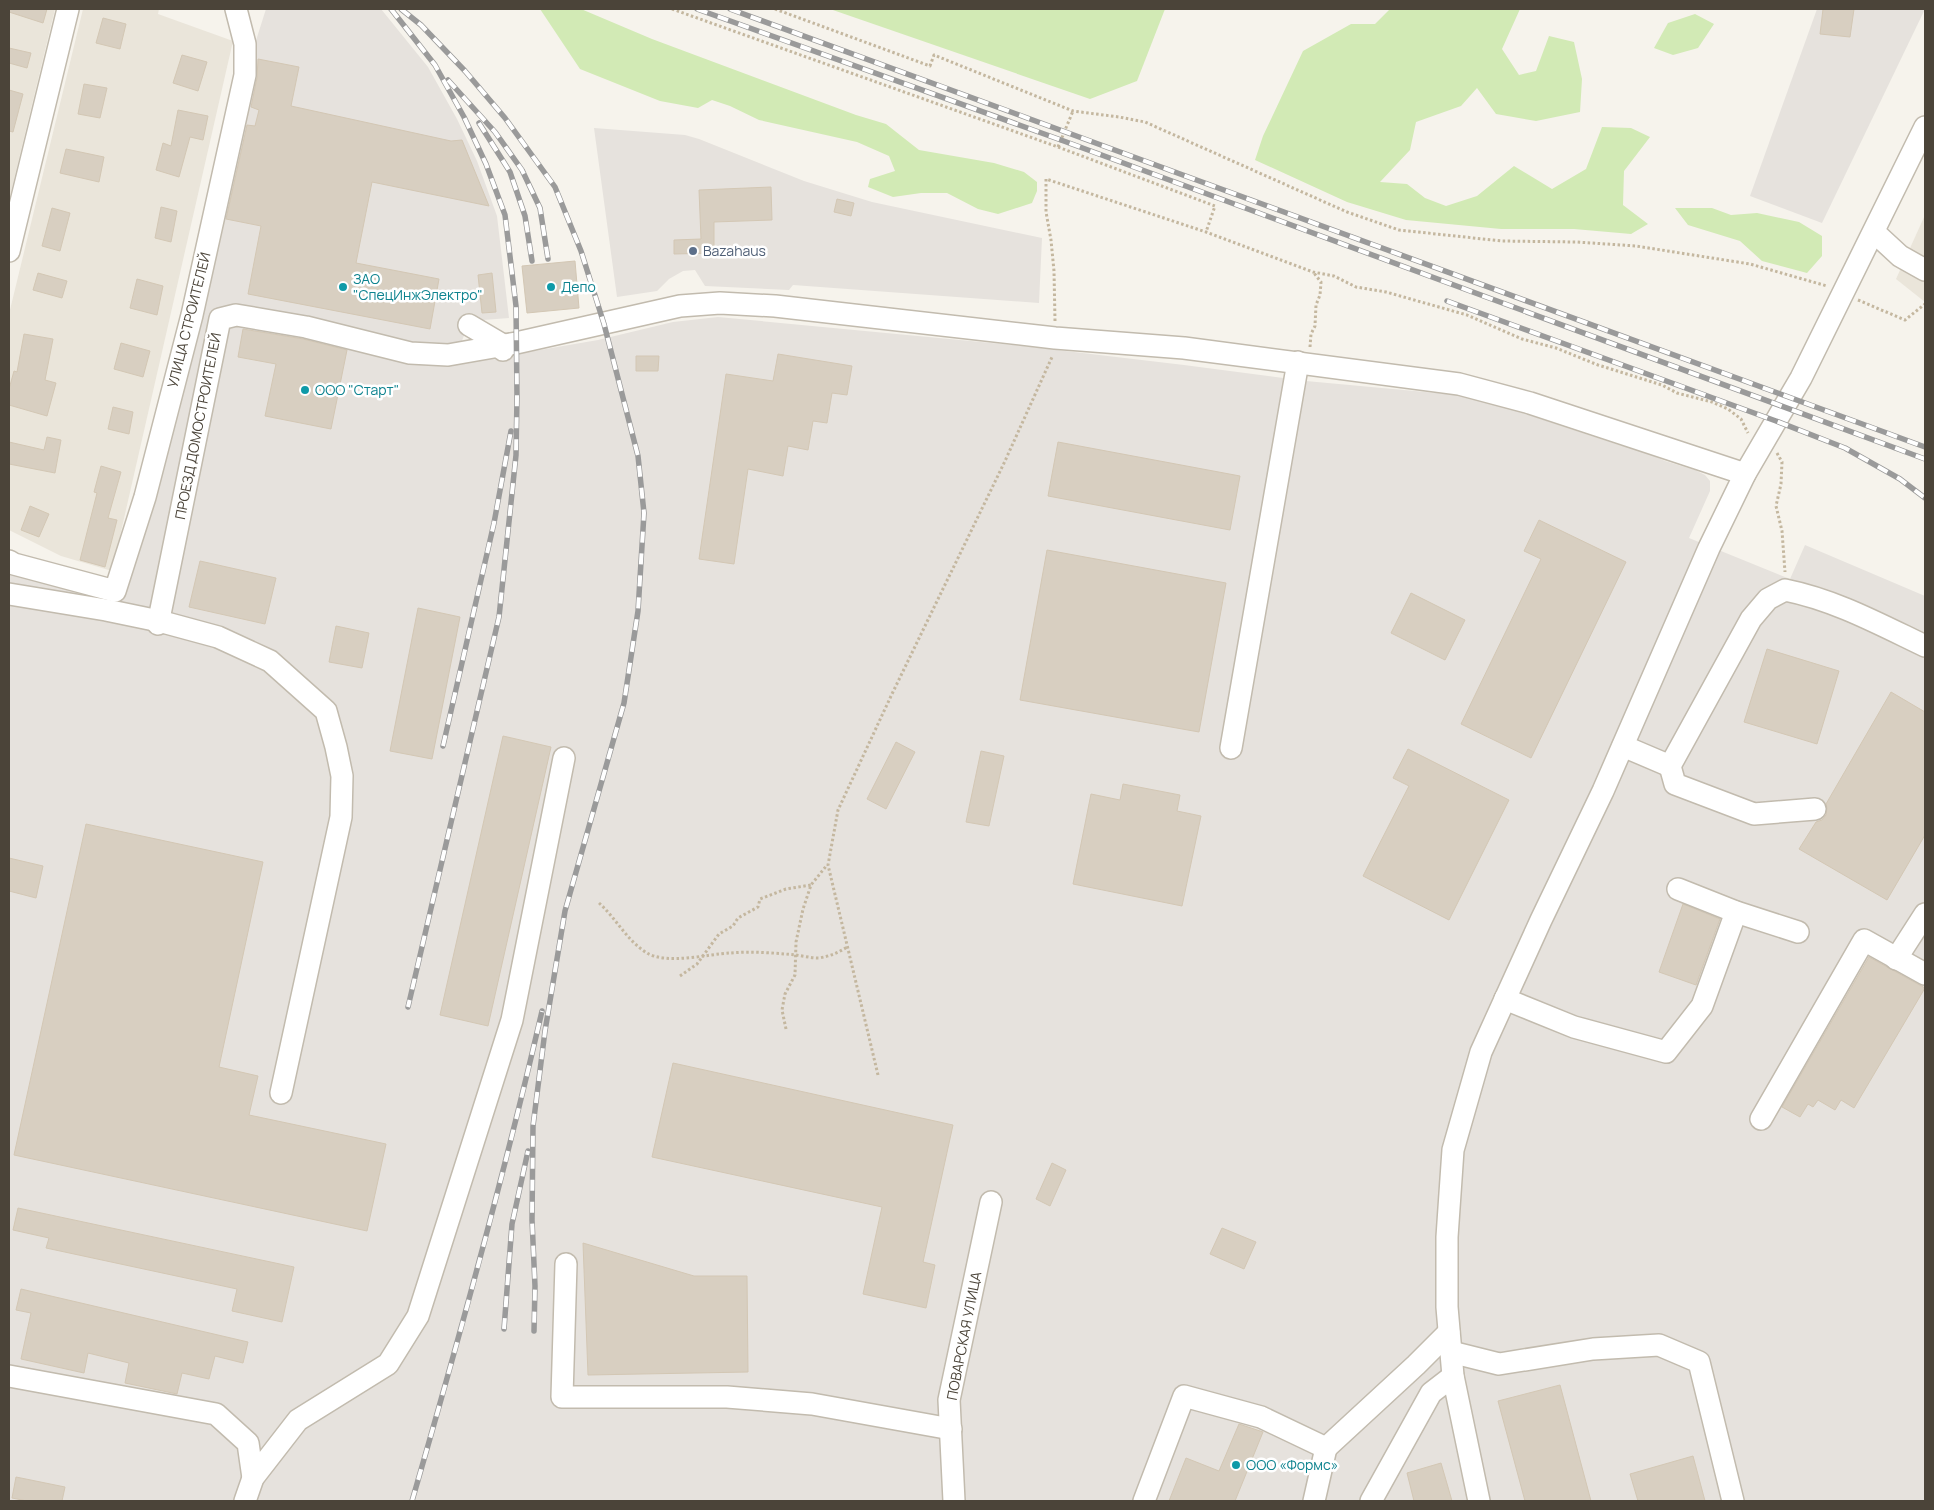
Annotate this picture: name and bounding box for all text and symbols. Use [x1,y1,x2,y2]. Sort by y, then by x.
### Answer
place label: Bazahaus [703,241,766,260]
marker: Bazahaus [687,245,699,257]
street label: УЛИЦА СТРОИТЕЛЕЙ [162,250,215,390]
place label: ЗАО "СпецИнжЭлектро" [353,269,483,304]
place label: Депо [561,277,596,296]
marker: ЗАО "СпецИнжЭлектро" [337,281,349,293]
marker: Депо [545,281,557,293]
street label: ПРОЕЗД ДОМОСТРОИТЕЛЕЙ [170,331,225,521]
place label: ООО "Старт" [315,380,399,399]
marker: ООО "Старт" [299,384,311,396]
street label: ПОВАРСКАЯ УЛИЦА [942,1270,985,1402]
place label: ООО «Формс» [1246,1455,1338,1474]
marker: ООО «Формс» [1230,1459,1242,1471]

